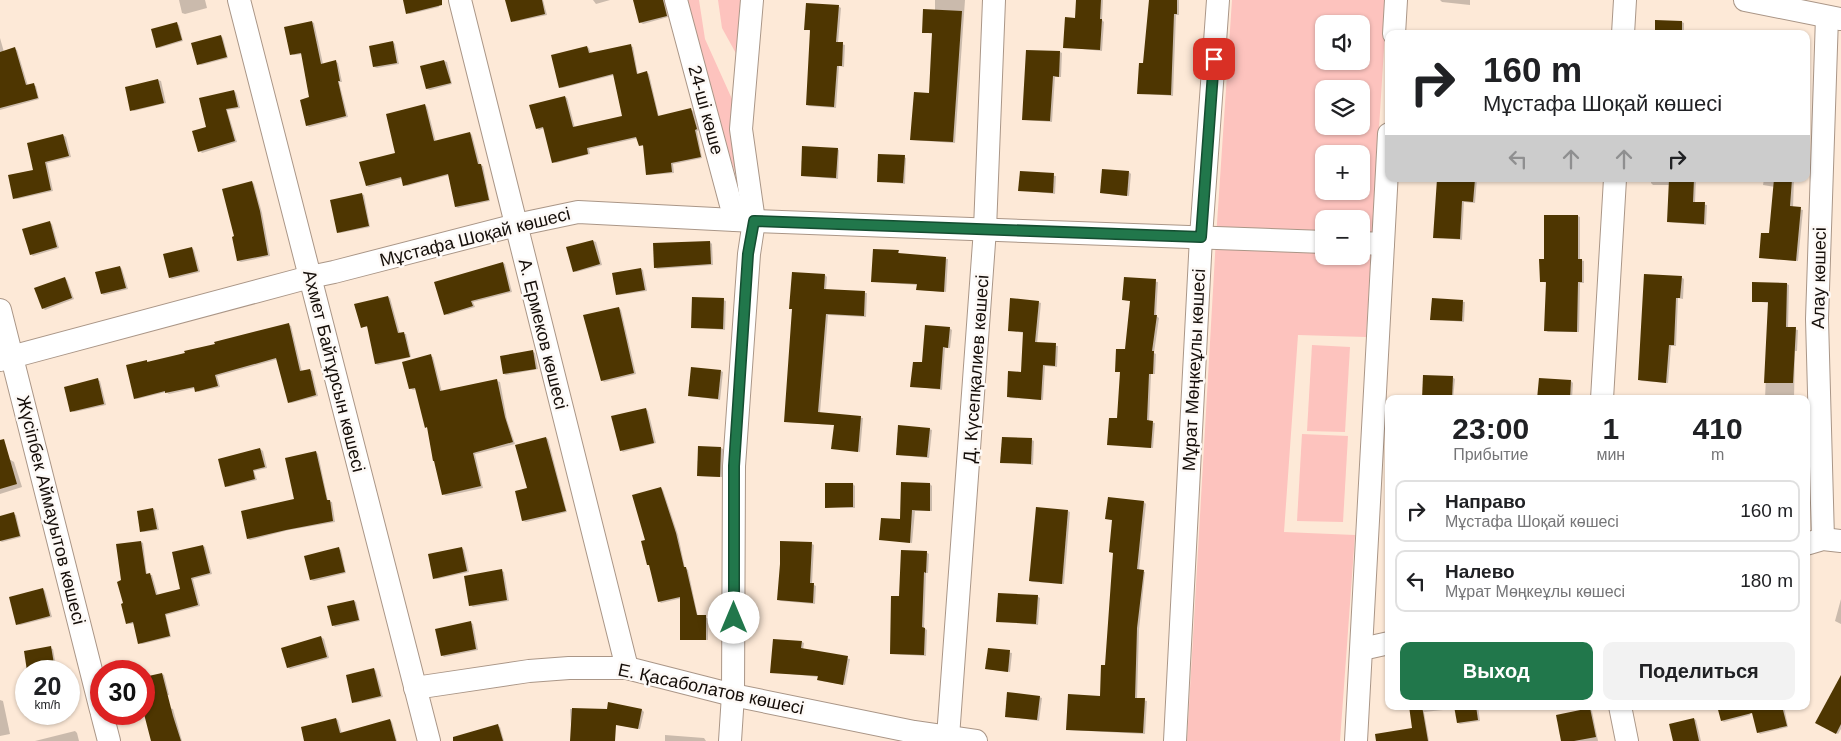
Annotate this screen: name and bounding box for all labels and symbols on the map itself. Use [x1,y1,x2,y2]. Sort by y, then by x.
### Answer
pin [1193,38,1235,80]
street label: 24-ші көше [684,63,728,157]
street label: Мұстафа Шоқай көшесі [378,204,572,270]
street label: Алау көшесі [1808,227,1830,329]
street label: А. Ермеков көшесі [515,257,571,411]
street label: Ахмет Байтұрсын көшесі [299,268,369,474]
street label: Мұрат Мөңкеұлы көшесі [1179,268,1209,472]
street label: Д. Күсепқалиев көшесі [959,274,993,464]
street label: Жүсіпбек Аймауытов көшесі [13,393,89,627]
position arrow [707,591,759,643]
speed limit sign: 30 [90,660,155,725]
street label: Е. Қасаболатов көшесі [616,660,806,718]

